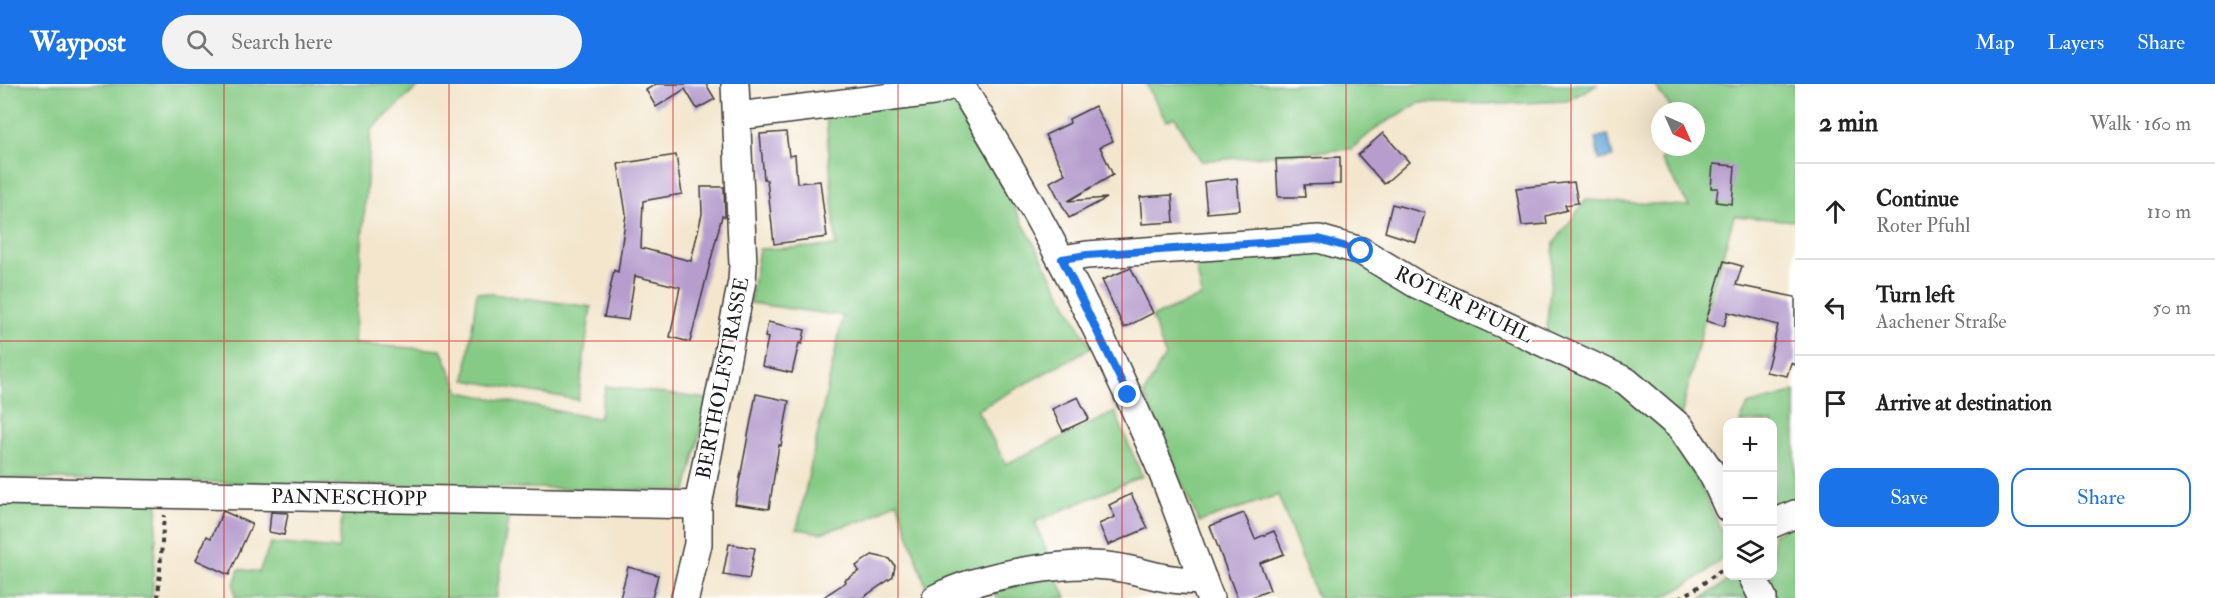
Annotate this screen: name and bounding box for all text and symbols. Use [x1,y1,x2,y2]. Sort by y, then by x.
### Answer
search box [162,15,582,69]
text: Waypost [30,25,126,60]
icon: search [183,26,216,59]
text: Search here [231,28,333,56]
text: Map [1975,29,2015,56]
text: Layers [2048,29,2104,56]
text: Share [2137,29,2185,56]
north arrow [1651,102,1705,156]
text: 2 min [1819,107,1878,139]
text: Walk · 160 m [2090,111,2191,136]
text: Continue [1876,185,1959,213]
icon: ahead [1819,195,1852,228]
text: 110 m [2147,199,2191,224]
text: Roter Pfuhl [1876,213,1970,238]
route start [1347,237,1373,263]
street label: ROTER PFUHL [1391,260,1537,349]
street label: BERTHOLFSTRASSE [691,275,754,481]
text: Turn left [1876,281,1955,309]
icon: left [1819,291,1852,324]
text: 50 m [2152,295,2191,320]
text: Aachener Straße [1876,309,2007,334]
route end [1114,381,1140,407]
icon: arrive [1819,387,1852,420]
text: Arrive at destination [1876,389,2052,417]
map controls [1723,418,1777,580]
button: + [1723,418,1777,472]
button: Save [1819,468,1999,527]
button: Share [2011,468,2191,527]
button: − [1723,472,1777,526]
street label: PANNESCHOPP [271,484,427,511]
button: layers [1723,526,1777,580]

